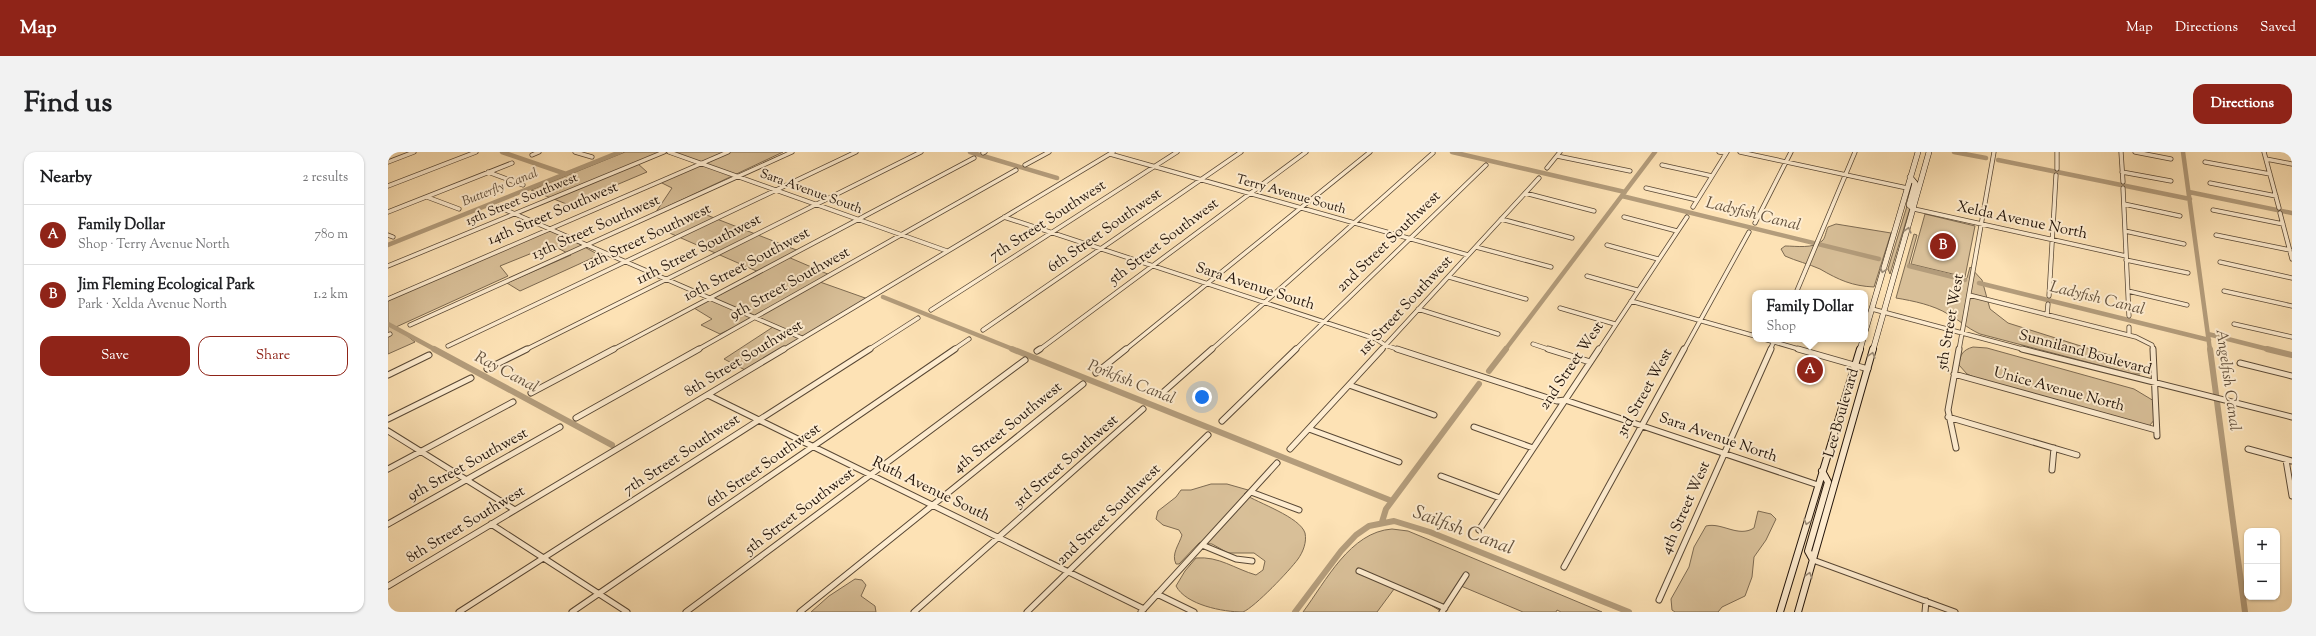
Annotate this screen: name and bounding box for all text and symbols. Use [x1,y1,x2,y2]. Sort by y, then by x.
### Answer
text: Map [20,15,57,42]
text: Map [2126,18,2153,38]
text: Directions [2175,18,2238,38]
text: Saved [2260,18,2296,38]
text: Find us [24,84,112,124]
button: Directions [2193,84,2292,124]
water label: Butterfly Canal [459,164,541,211]
street label: Sara Avenue South [757,165,865,219]
text: Nearby [40,166,92,190]
text: 2 results [303,169,348,187]
street label: 15th Street Southwest [463,169,581,231]
street label: Terry Avenue South [1234,171,1348,219]
street label: 7th Street Southwest [986,175,1110,267]
street label: 14th Street Southwest [484,177,622,251]
street label: 6th Street Southwest [1044,184,1166,278]
street label: 2nd Street Southwest [1332,187,1446,297]
street label: 13th Street Southwest [528,190,664,266]
water label: Ladyfish Canal [1703,192,1803,238]
street label: 5th Street Southwest [1104,194,1223,291]
street label: Xelda Avenue North [1955,197,2090,245]
street label: 12th Street Southwest [579,199,715,277]
street label: 11th Street Southwest [633,209,765,291]
text: Family Dollar [78,215,165,236]
street label: 10th Street Southwest [680,223,814,307]
text: A [48,226,58,244]
text: 780 m [315,226,348,244]
one-way arrow [1903,227,1912,234]
pin: B [1930,231,1956,261]
text: Shop · Terry Avenue North [78,236,230,254]
street label: 9th Street Southwest [726,242,854,326]
street label: 1st Street Southwest [1354,251,1458,361]
street label: Sara Avenue South [1193,258,1318,316]
one-way arrow [1879,266,1888,273]
street label: 5th Street West [1932,272,1970,373]
text: Jim Fleming Ecological Park [78,275,255,296]
water label: Ladyfish Canal [2047,276,2147,322]
text: B [49,286,57,304]
text: 1.2 km [314,286,348,304]
popup [1752,290,1868,342]
text: Park · Xelda Avenue North [78,296,227,314]
text: Family Dollar [1766,297,1854,318]
street label: 8th Street Southwest [681,315,807,403]
street label: 2nd Street West [1535,318,1609,414]
text: Shop [1766,318,1796,336]
street label: Sunniland Boulevard [2016,325,2154,381]
water label: Angelfish Canal [2208,328,2246,432]
button: Save [40,336,190,376]
button: Share [198,336,348,376]
street label: 3rd Street West [1612,345,1678,441]
water label: Ray Canal [470,347,542,399]
one-way arrow [1867,352,1876,359]
water label: Porkfish Canal [1084,355,1178,411]
pin: A [1797,355,1823,385]
street label: Unice Avenue North [1991,362,2127,418]
street label: Lee Boulevard [1819,365,1865,460]
street label: 4th Street Southwest [949,377,1067,479]
your location [1192,387,1212,407]
street label: Sara Avenue North [1656,408,1780,468]
street label: 7th Street Southwest [620,409,744,501]
street label: 3rd Street Southwest [1009,410,1123,514]
street label: 6th Street Southwest [703,419,825,513]
street label: 9th Street Southwest [404,423,532,507]
street label: Ruth Avenue South [868,452,994,528]
street label: 4th Street West [1656,458,1716,558]
street label: 2nd Street Southwest [1052,460,1166,570]
street label: 5th Street Southwest [740,464,859,561]
street label: 8th Street Southwest [403,481,529,569]
water label: Sailfish Canal [1409,499,1517,563]
one-way arrow [1804,519,1812,526]
map controls [2244,528,2280,600]
button: + [2244,528,2280,564]
button: − [2244,564,2280,600]
one-way arrow [1804,571,1813,578]

